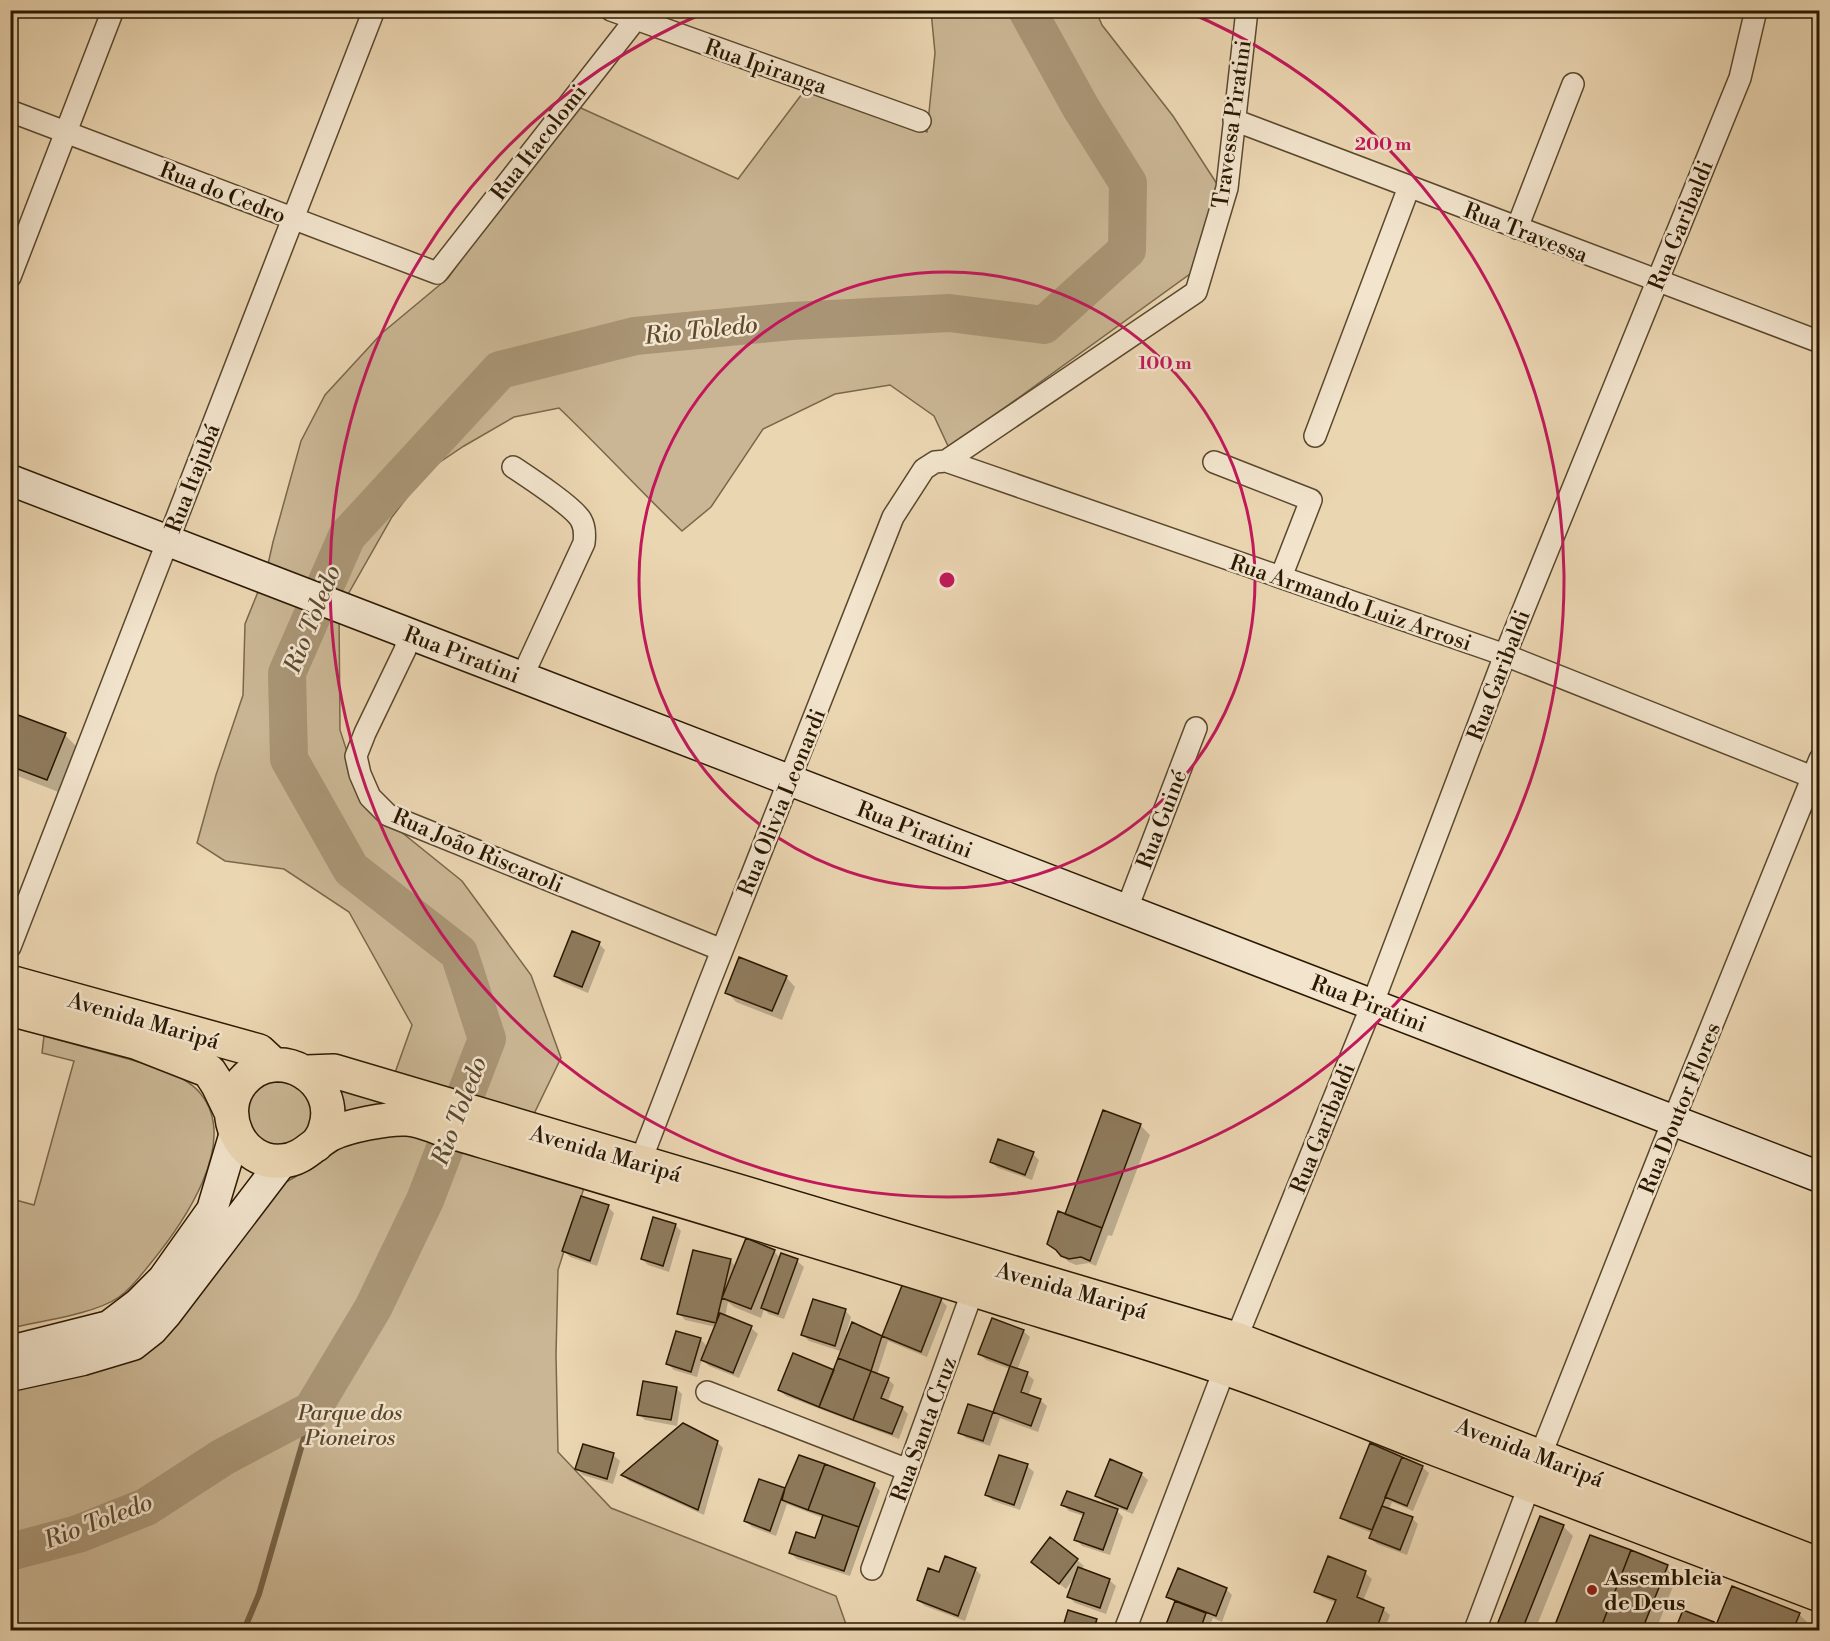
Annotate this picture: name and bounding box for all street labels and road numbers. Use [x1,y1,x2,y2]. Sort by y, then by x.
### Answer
street label: Rua Ipiranga [701,34,831,101]
street label: Travessa Piratini [1207,38,1258,210]
street label: Rua Itacolomi [485,79,593,206]
street label: Rua do Cedro [155,157,289,230]
street label: Rua Garibaldi [1643,157,1720,295]
street label: Rua Travessa [1460,197,1592,270]
street label: Rua Itajubá [160,420,227,537]
street label: Rua Armando Luiz Arrosi [1226,549,1475,658]
street label: Rua Garibaldi [1462,606,1537,745]
street label: Rua Piratini [400,621,523,690]
street label: Rua Olivia Leonardi [732,705,832,900]
street label: Rua Guiné [1131,766,1194,873]
street label: Rua Piratini [853,796,976,865]
street label: Rua João Riscaroli [388,803,567,900]
street label: Rua Piratini [1307,970,1430,1039]
street label: Avenida Maripá [64,987,223,1056]
street label: Rua Doutor Flores [1634,1019,1727,1198]
street label: Rua Garibaldi [1285,1060,1362,1198]
street label: Avenida Maripá [526,1120,685,1189]
street label: Avenida Maripá [992,1257,1151,1326]
street label: Rua Santa Cruz [886,1353,963,1506]
street label: Avenida Maripá [1451,1412,1608,1494]

